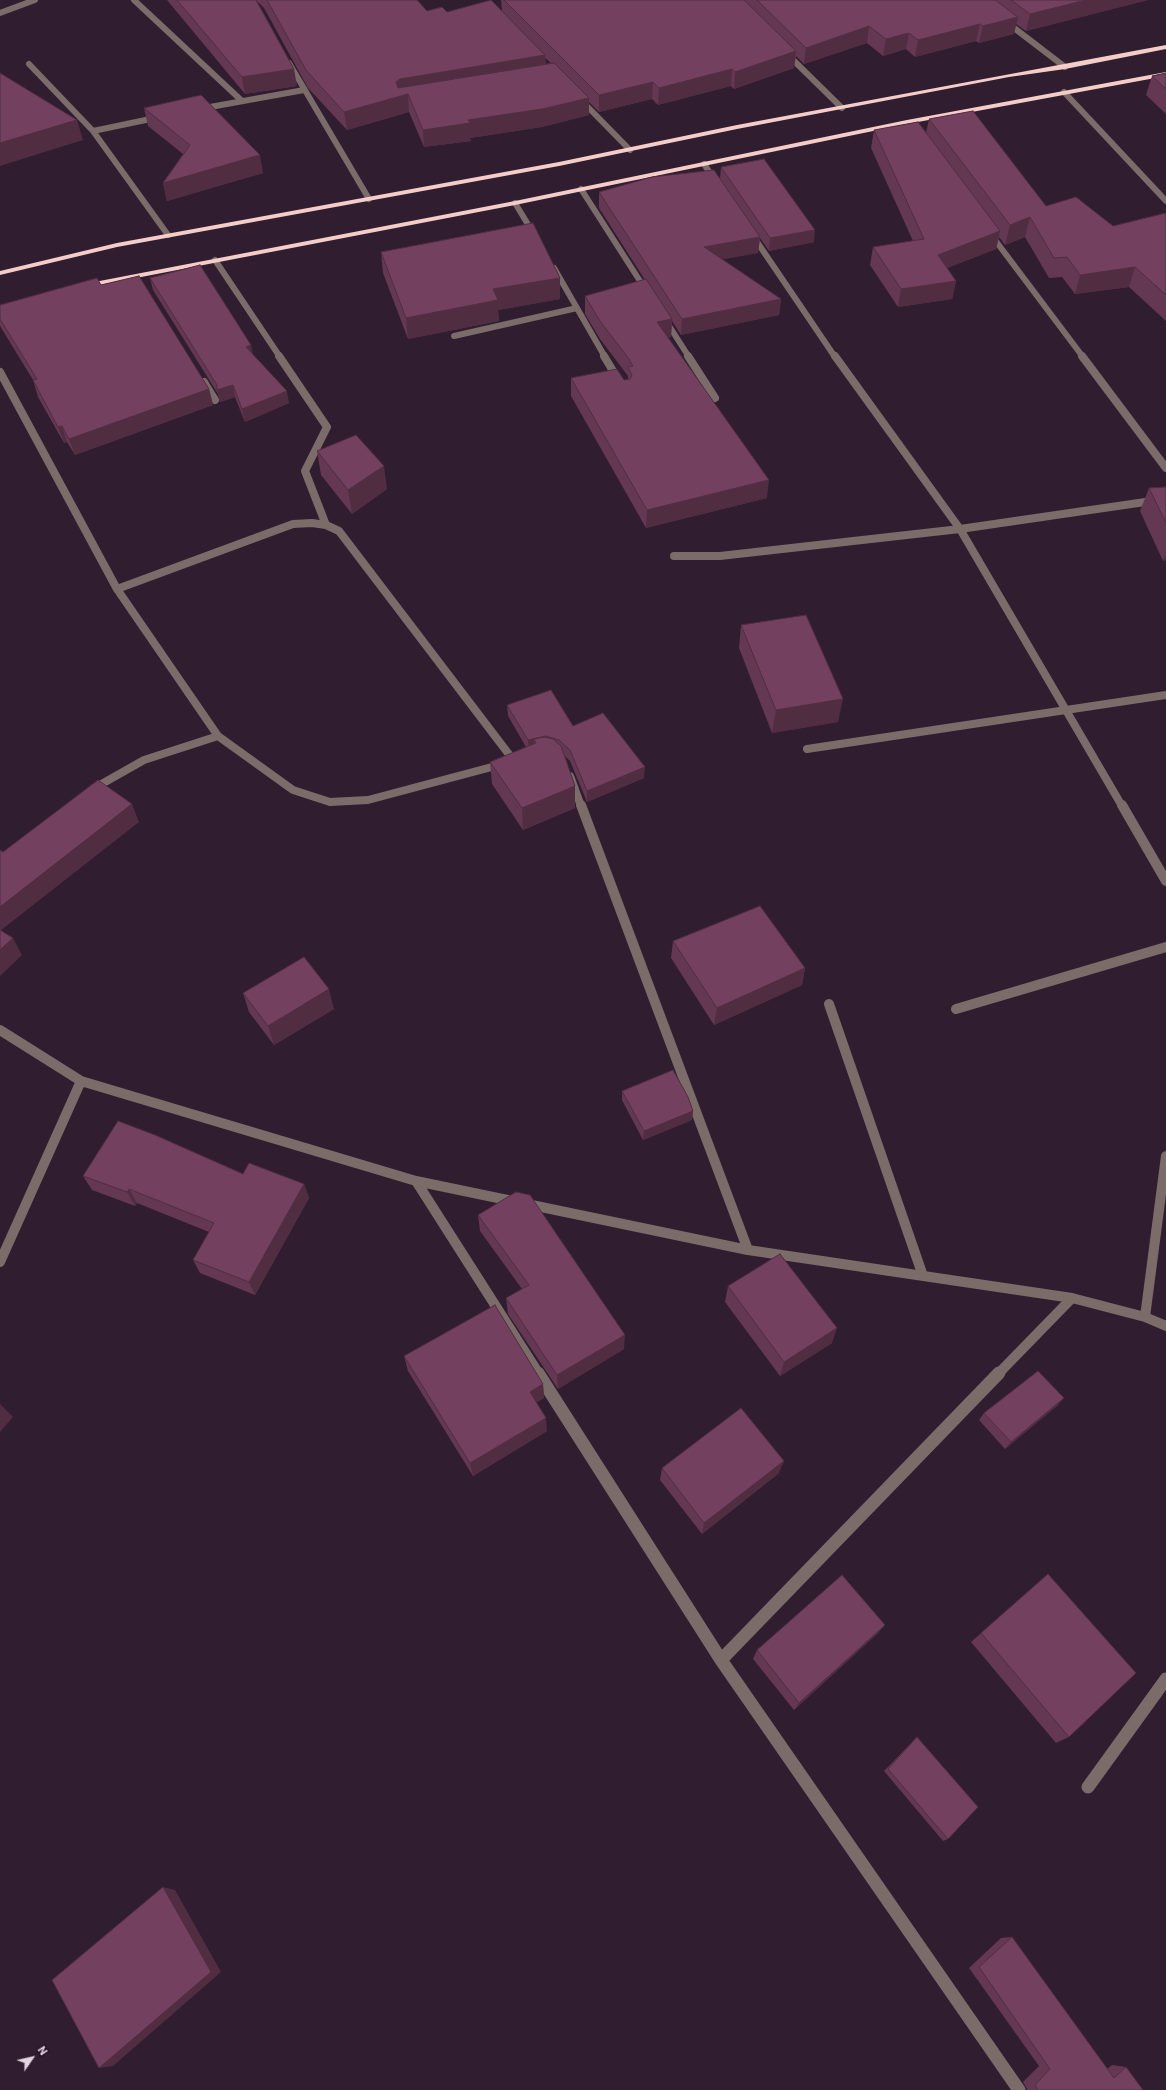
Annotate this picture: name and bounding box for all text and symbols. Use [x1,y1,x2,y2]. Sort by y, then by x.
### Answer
north arrow [12,2038,52,2078]
text: N [35,2044,50,2058]

